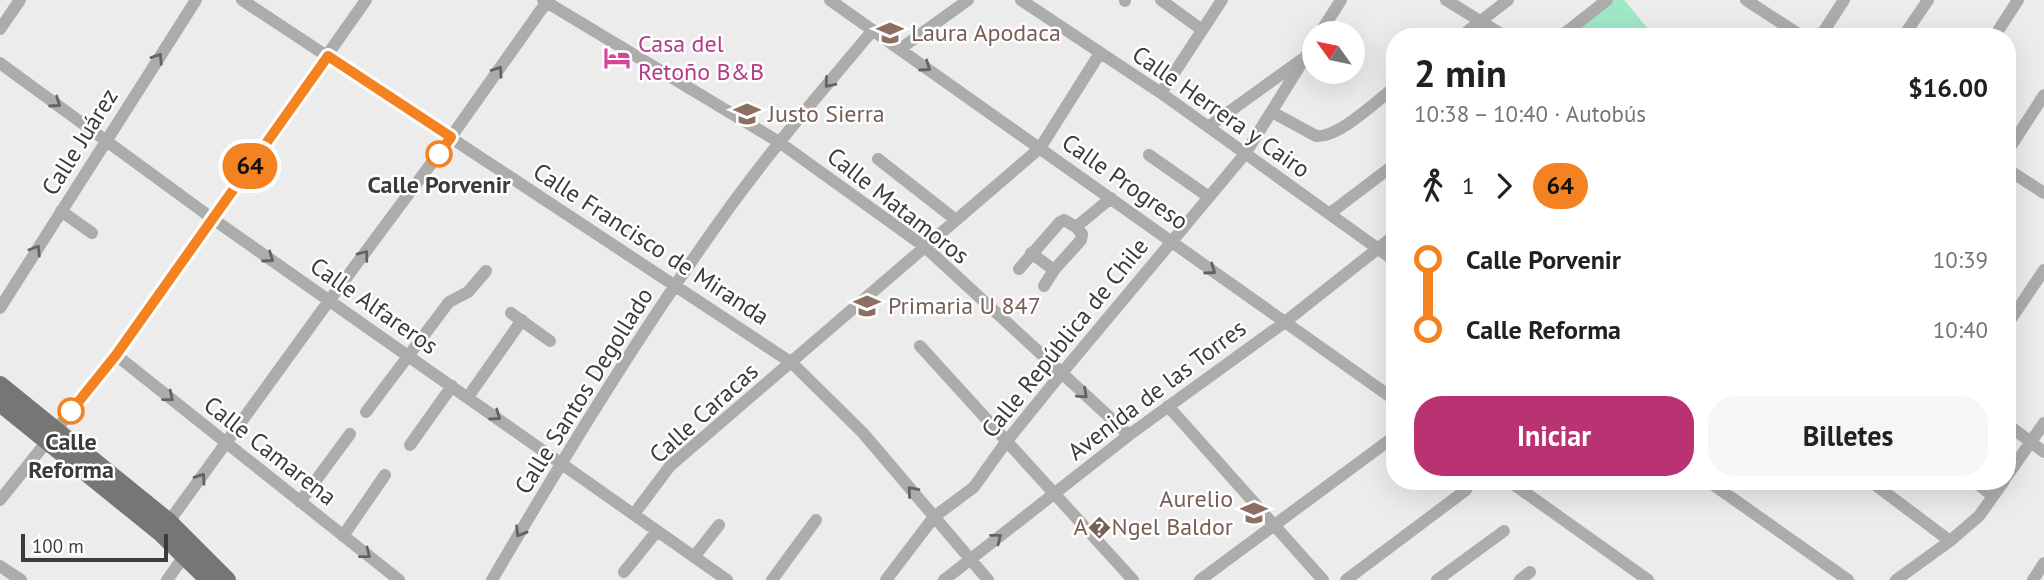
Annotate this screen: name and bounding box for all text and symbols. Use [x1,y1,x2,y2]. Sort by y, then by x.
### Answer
place label: Laura Apodaca [911,17,1061,48]
school or university icon: Laura Apodaca [875,18,905,48]
north arrow [1302,21,1365,84]
map controls [1302,21,1365,84]
place label: Casa del Retoño B&B [638,28,764,87]
street label: Calle Herrera y Cairo [1126,39,1316,185]
hotel icon: Casa del Retoño B&B [602,43,632,73]
text: 2 min [1414,48,1507,97]
one-way arrow [150,53,163,66]
one-way arrow [918,59,931,71]
one-way arrow [490,66,502,79]
text: $16.00 [1908,71,1988,104]
one-way arrow [825,74,837,87]
street label: Calle Juárez [35,82,125,201]
one-way arrow [48,95,61,107]
place label: Justo Sierra [767,98,885,129]
school or university icon: Justo Sierra [732,99,762,129]
text: 10:38 – 10:40 · Autobús [1414,99,1646,128]
street label: Calle Progreso [1056,127,1195,237]
street label: Calle Matamoros [821,140,976,271]
marker: Calle Porvenir [426,141,452,167]
line badge: 64 [218,143,282,189]
text: 64 [236,150,264,181]
street label: Calle Francisco de Miranda [527,156,775,332]
icon: walk [1414,167,1452,205]
icon: forward [1485,167,1523,205]
place label: Calle Porvenir [367,169,511,200]
text: 64 [1547,170,1574,201]
text: 1 [1462,171,1475,200]
street label: Calle República de Chile [974,231,1155,444]
text: Calle Porvenir [1466,243,1621,276]
one-way arrow [28,245,41,258]
text: 10:39 [1933,245,1988,274]
one-way arrow [261,250,274,262]
street label: Calle Alfareros [304,250,444,361]
one-way arrow [355,250,368,262]
one-way arrow [1203,261,1216,274]
street label: Calle Santos Degollado [507,282,660,500]
place label: Primaria U 847 [888,290,1041,321]
school or university icon: Primaria U 847 [852,291,882,321]
street label: Avenida de las Torres [1061,312,1252,467]
text: Calle Reforma [1466,313,1621,346]
text: 10:40 [1933,315,1988,344]
street label: Calle Caracas [643,356,765,470]
one-way arrow [1075,385,1088,398]
one-way arrow [161,389,174,402]
street label: Calle Camarena [198,389,343,512]
button: Iniciar [1414,396,1694,476]
button: Billetes [1708,396,1988,476]
marker: Calle Reforma [58,398,84,424]
one-way arrow [488,408,501,420]
place label: Calle Reforma [28,426,114,485]
one-way arrow [193,473,205,486]
place label: Aurelio A�Ngel Baldor [1073,483,1233,542]
one-way arrow [908,486,920,499]
school or university icon: Aurelio A�Ngel Baldor [1239,498,1269,528]
one-way arrow [515,524,528,537]
scale bar [21,531,168,563]
one-way arrow [990,533,1002,546]
text: 100 m [32,534,84,558]
one-way arrow [359,546,371,559]

